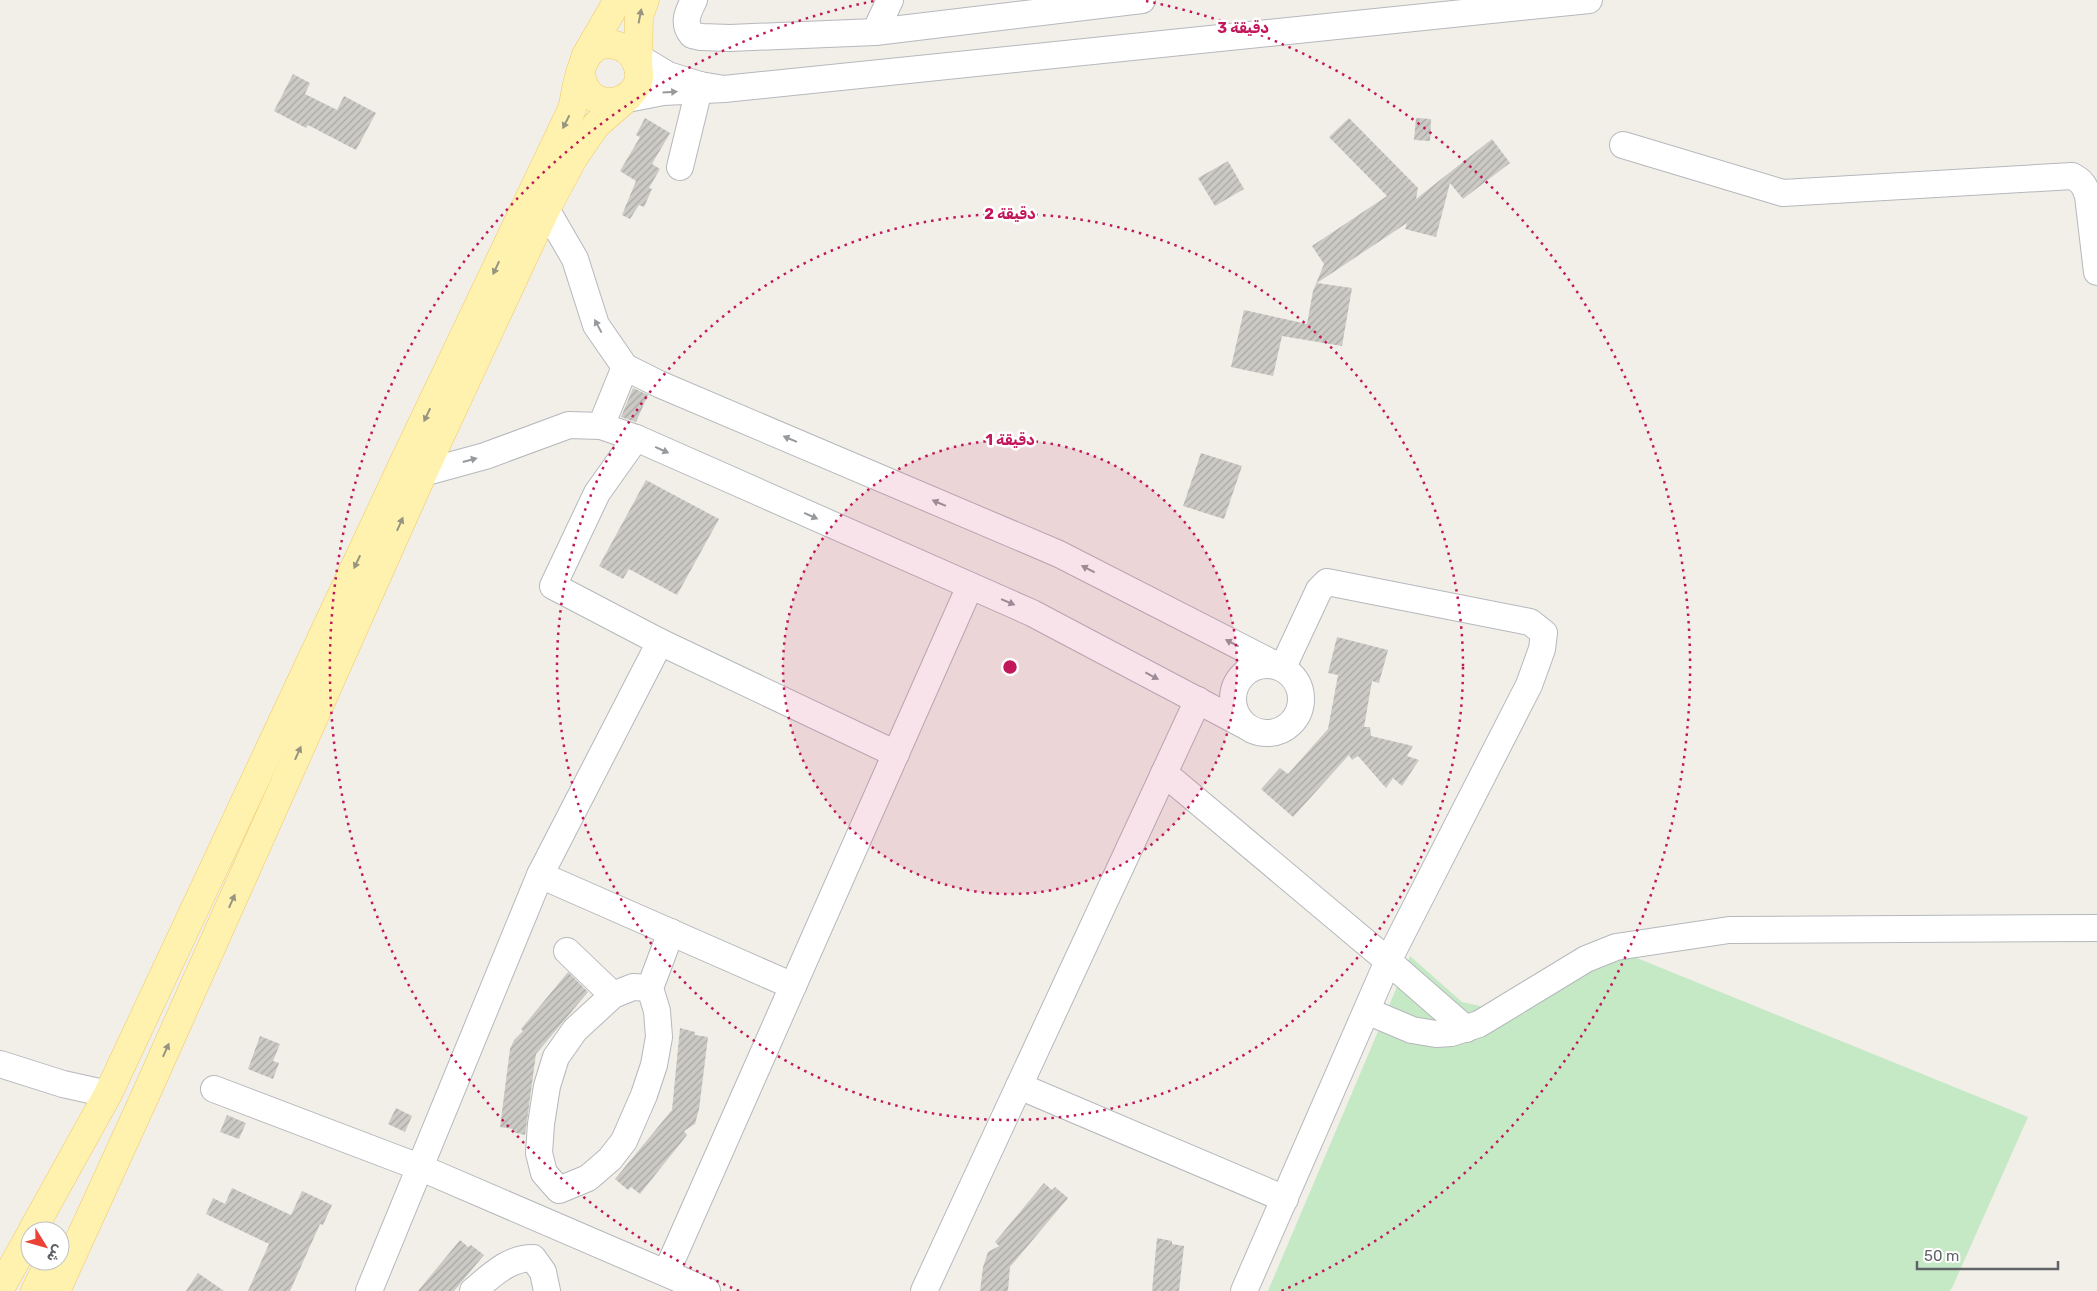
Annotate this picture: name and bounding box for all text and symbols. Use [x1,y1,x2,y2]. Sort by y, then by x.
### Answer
one-way arrow [636,8,644,24]
text: 3 دقيقة [1217,19,1269,37]
one-way arrow [662,87,678,95]
one-way arrow [562,114,570,129]
text: 2 دقيقة [984,205,1036,223]
one-way arrow [492,261,500,275]
one-way arrow [594,320,603,333]
one-way arrow [422,408,430,422]
text: 1 دقيقة [985,431,1035,449]
one-way arrow [783,435,797,443]
one-way arrow [655,447,669,455]
one-way arrow [462,456,477,464]
one-way arrow [932,499,946,507]
one-way arrow [804,512,818,520]
one-way arrow [396,517,404,531]
one-way arrow [353,555,361,569]
one-way arrow [1080,565,1095,573]
one-way arrow [1001,599,1015,607]
one-way arrow [1225,639,1240,647]
centre of rings [1001,658,1019,676]
one-way arrow [1145,672,1160,680]
one-way arrow [294,746,302,760]
one-way arrow [228,894,236,908]
one-way arrow [162,1043,170,1057]
north arrow [20,1221,70,1271]
scale bar [1917,1238,2058,1270]
text: ش [43,1241,67,1266]
text: 50 m [1924,1247,1959,1265]

